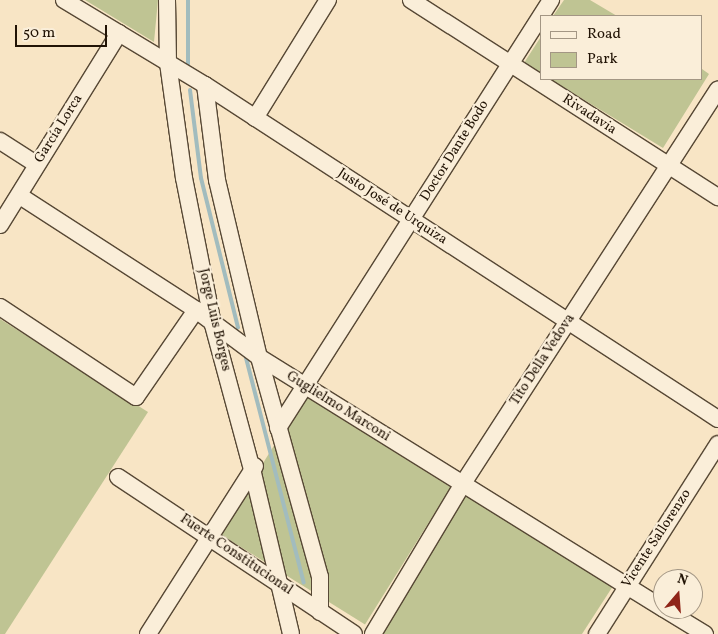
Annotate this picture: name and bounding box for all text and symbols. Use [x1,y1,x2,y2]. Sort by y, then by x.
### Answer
scale bar [18,15,110,47]
legend [540,15,703,80]
text: 50 m [23,23,55,44]
text: Road [587,24,621,45]
text: Park [587,49,618,70]
street label: Rivadavia [559,91,619,139]
street label: García Lorca [31,92,87,166]
street label: Doctor Dante Bodo [417,97,493,205]
street label: Justo José de Urquiza [334,165,450,249]
street label: Jorge Luis Borges [194,267,234,373]
street label: Tito Della Vedova [507,311,579,409]
street label: Guglielmo Marconi [283,368,393,446]
street label: Vicente Sallorenzo [619,486,695,592]
street label: Fuerte Constitucional [176,511,296,599]
north arrow [653,569,703,619]
text: N [675,570,690,591]

